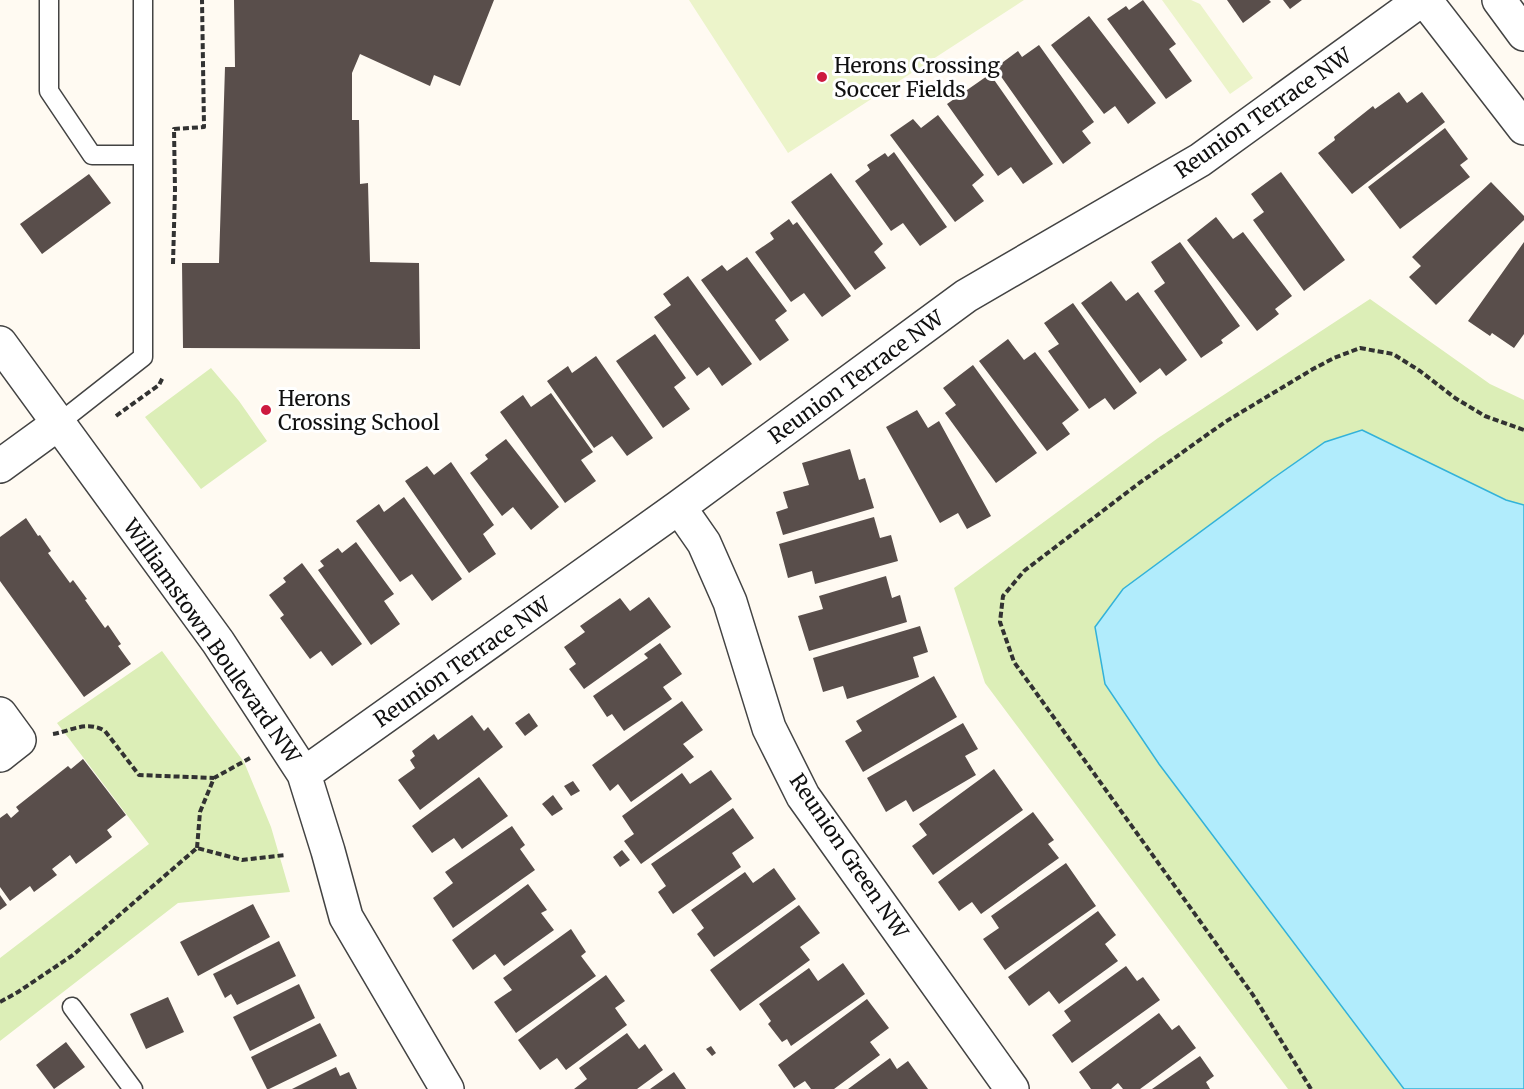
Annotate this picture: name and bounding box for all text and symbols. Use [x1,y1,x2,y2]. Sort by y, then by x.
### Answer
street label: Reunion Terrace NW [1169,41,1357,184]
place label: Herons Crossing Soccer Fields [834,52,1000,103]
marker: Herons Crossing Soccer Fields [815,70,829,84]
street label: Reunion Terrace NW [763,304,950,450]
place label: Herons Crossing School [278,385,440,436]
marker: Herons Crossing School [259,403,273,417]
street label: Williamstown Boulevard NW [117,513,307,769]
street label: Reunion Terrace NW [368,590,556,733]
street label: Reunion Green NW [784,768,915,945]

